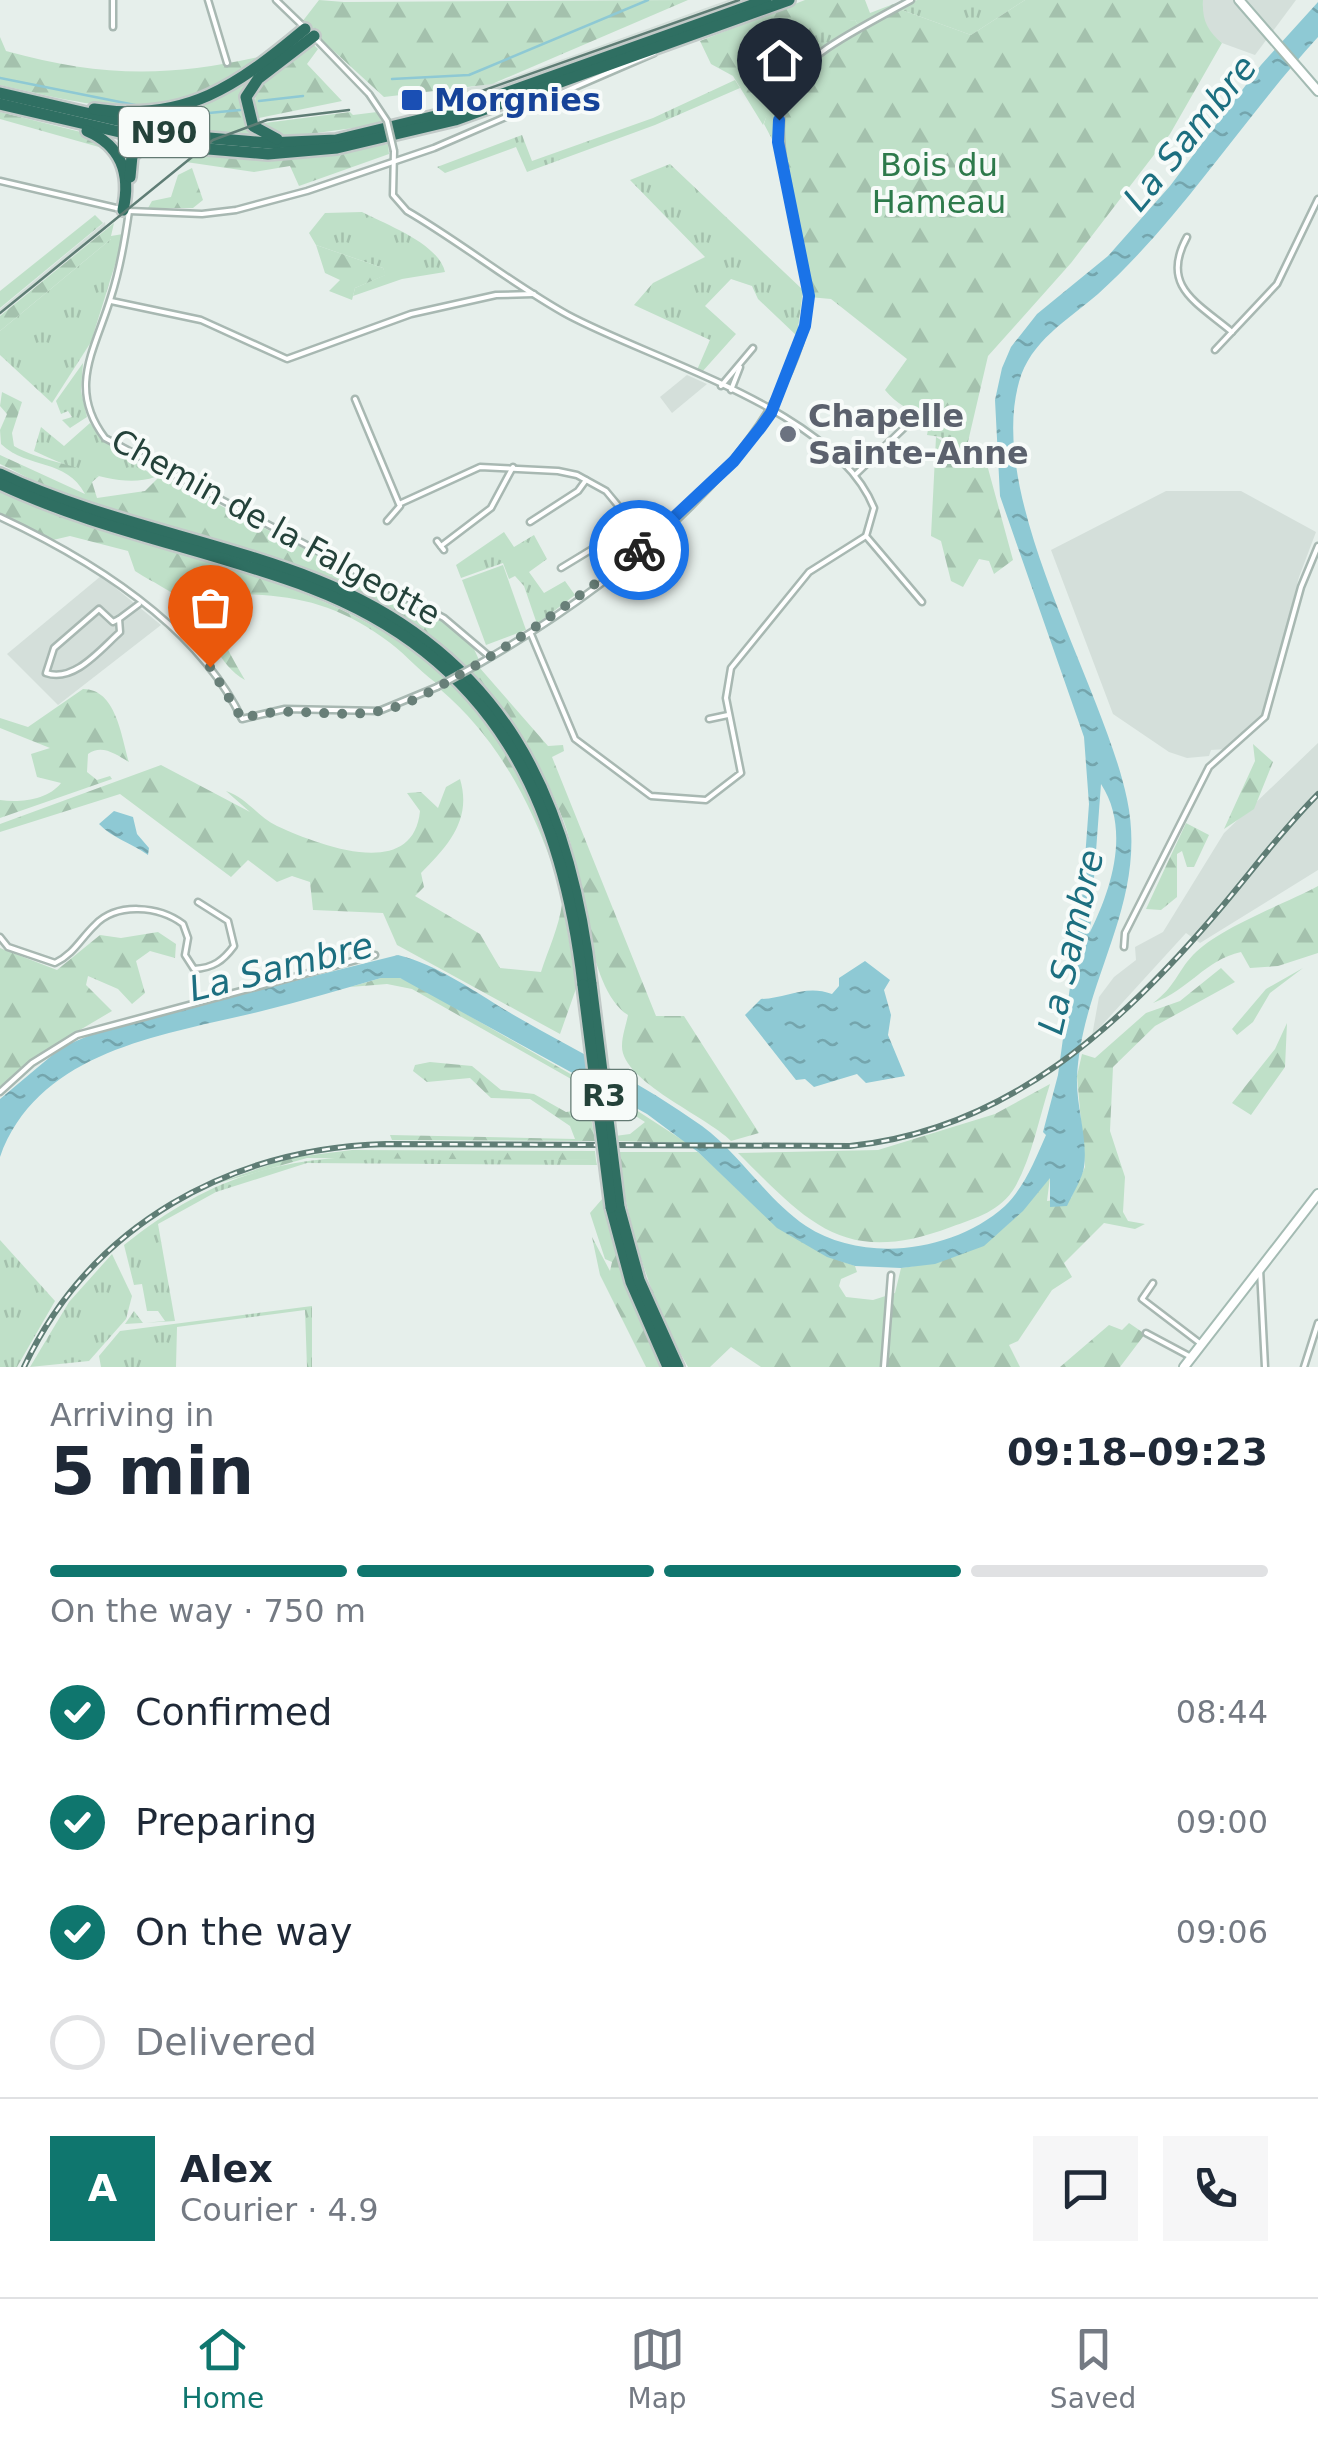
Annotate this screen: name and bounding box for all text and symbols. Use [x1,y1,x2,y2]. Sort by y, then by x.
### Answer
pin [737,18,822,121]
icon: home [752,33,807,88]
water label: La Sambre [1115,47,1265,219]
place label: Morgnies [434,81,601,119]
marker: Morgnies [399,87,425,113]
road number: N90 [119,107,209,157]
park label: Bois du Hameau [872,146,1006,221]
place label: Chapelle Sainte-Anne [808,397,1029,472]
street label: Chemin de la Falgeotte [105,421,447,633]
marker: Chapelle Sainte-Anne [777,423,799,445]
courier [589,500,689,600]
icon: bike [612,523,667,578]
pin [168,565,253,668]
icon: bag [183,580,238,635]
water label: La Sambre [1030,846,1112,1038]
water label: La Sambre [185,925,377,1009]
road number: R3 [572,1070,636,1120]
text: Arriving in [50,1396,214,1434]
text: 09:18–09:23 [1007,1430,1268,1474]
text: 5 min [50,1434,254,1509]
text: On the way · 750 m [50,1592,366,1630]
icon: check [50,1685,105,1740]
text: Confirmed [135,1690,332,1734]
text: 08:44 [1176,1693,1268,1731]
icon: check [50,1795,105,1850]
text: Preparing [135,1800,317,1844]
text: 09:00 [1176,1803,1268,1841]
icon: check [50,1905,105,1960]
text: On the way [135,1910,352,1954]
text: 09:06 [1176,1913,1268,1951]
text: Delivered [135,2020,317,2064]
button: chat [1033,2136,1138,2241]
button: phone [1163,2136,1268,2241]
text: Alex [180,2147,273,2191]
text: A [88,2166,117,2210]
text: Courier · 4.9 [180,2191,379,2229]
tab: Home [182,2322,264,2415]
tab: Map [628,2322,687,2415]
tab: Saved [1050,2322,1136,2415]

